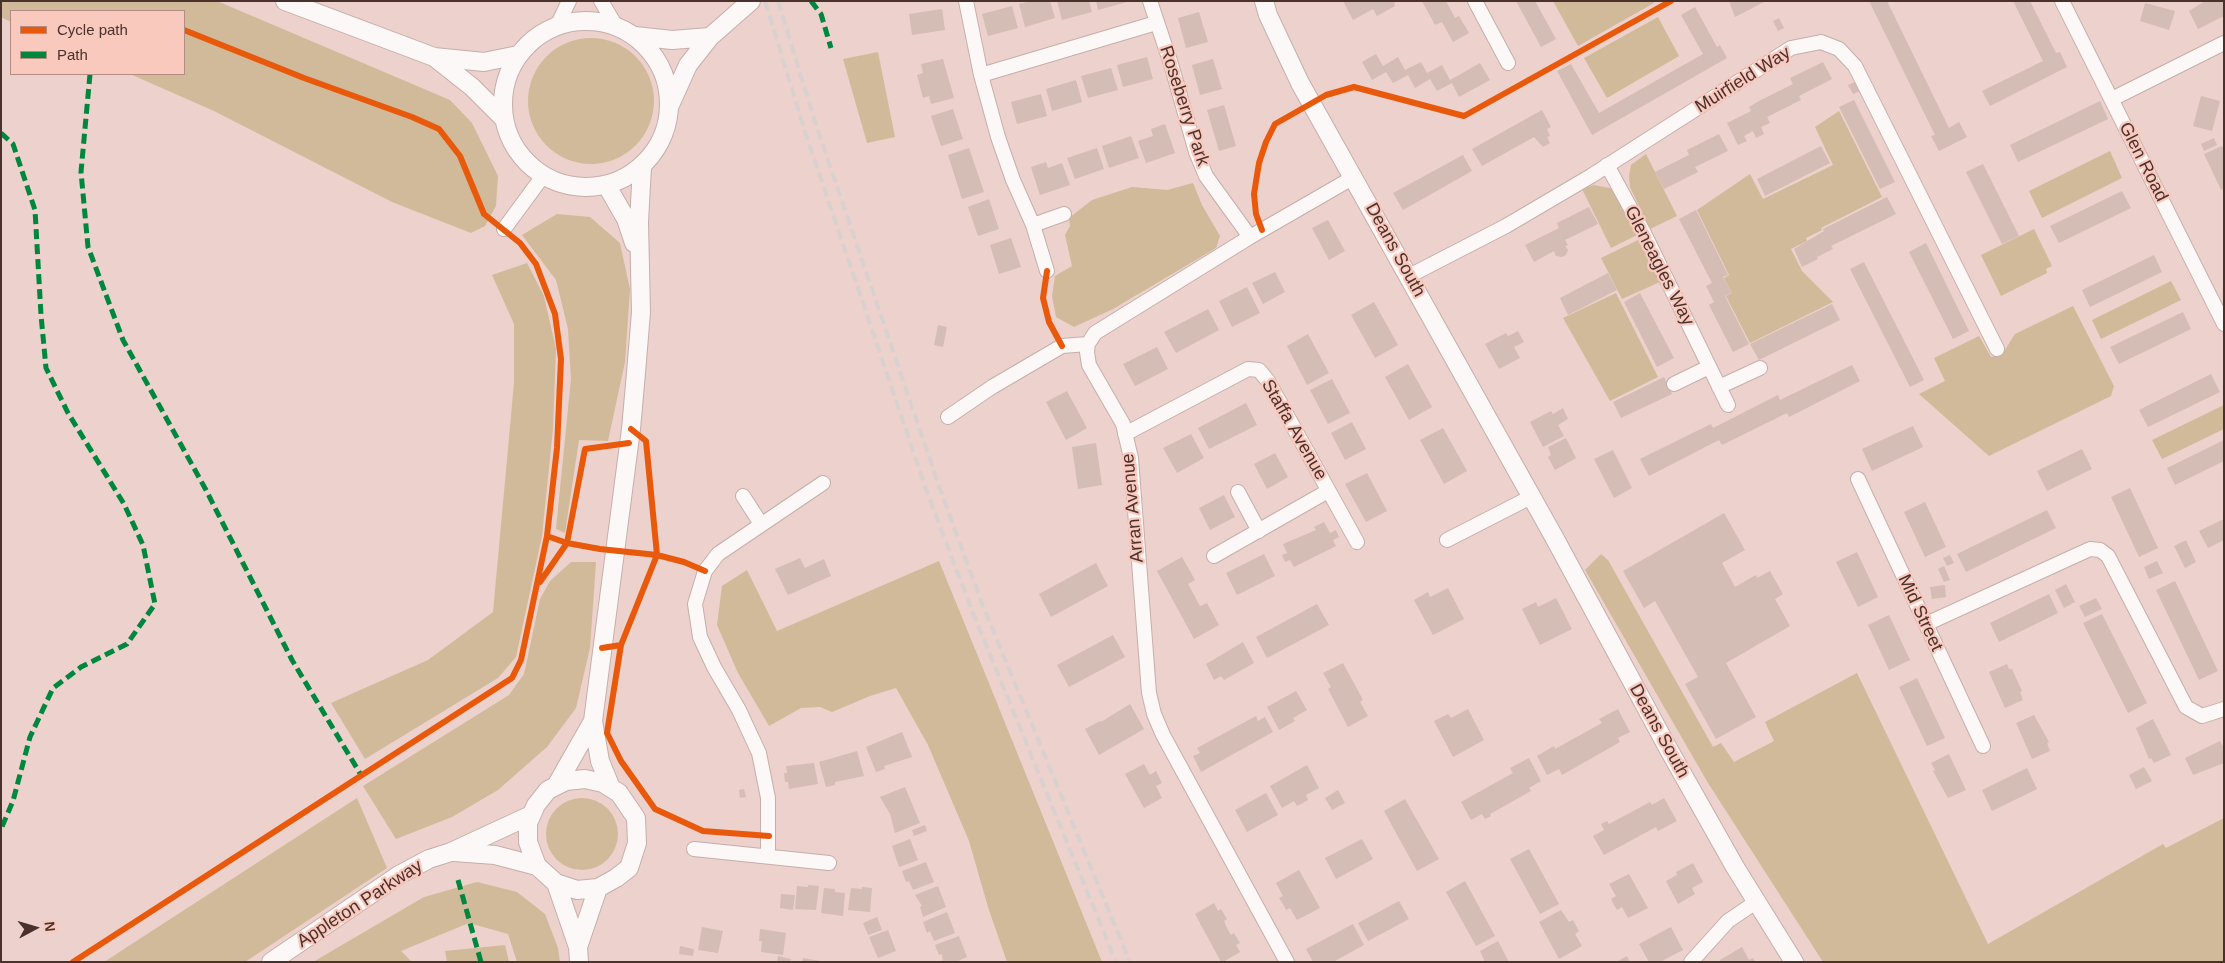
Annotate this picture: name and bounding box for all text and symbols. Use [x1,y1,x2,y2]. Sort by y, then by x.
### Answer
legend [10,10,185,75]
text: Cycle path [57,21,128,38]
street label: Muirfield Way [1691,42,1795,118]
street label: Roseberry Park [1154,43,1214,169]
text: Path [57,46,88,63]
street label: Glen Road [2114,119,2172,205]
street label: Deans South [1360,199,1430,301]
street label: Gleneagles Way [1620,203,1698,329]
street label: Staffa Avenue [1257,376,1331,484]
street label: Arran Avenue [1117,452,1149,564]
street label: Mid Street [1893,571,1947,655]
street label: Deans South [1624,680,1694,782]
street label: Appleton Parkway [293,855,427,953]
north arrow [10,903,60,953]
text: N [41,921,58,932]

